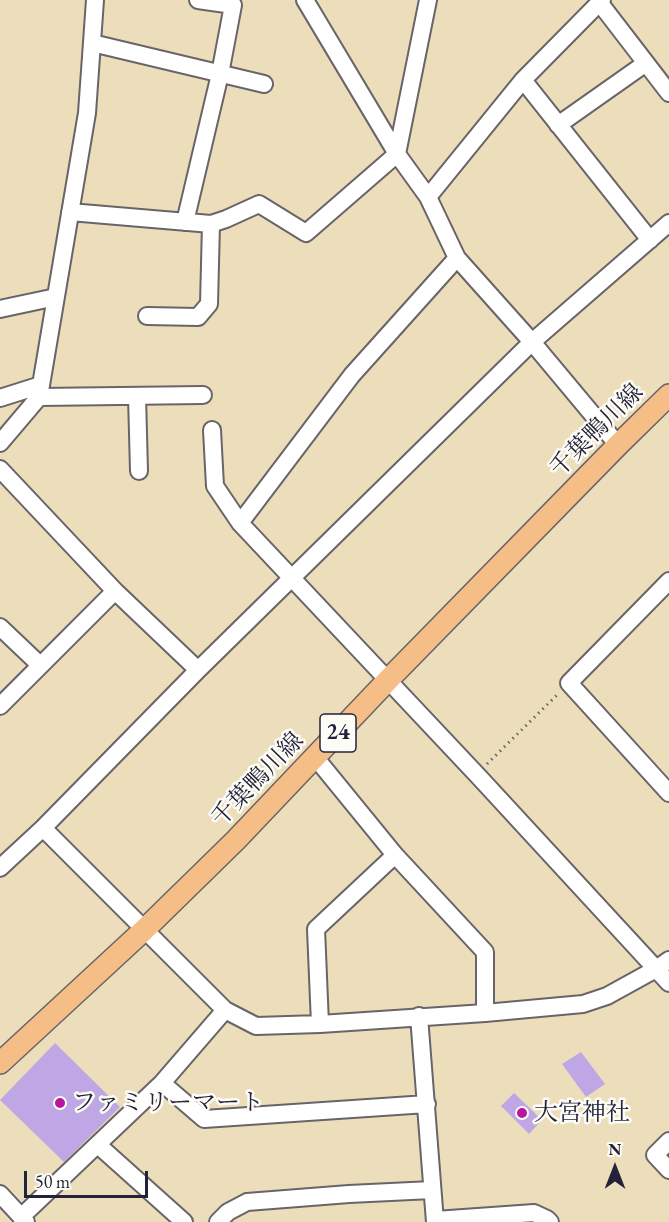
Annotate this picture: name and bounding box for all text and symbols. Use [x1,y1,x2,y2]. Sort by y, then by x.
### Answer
street label: 千葉鴨川線 [544,378,650,484]
road number: 24 [320,714,356,752]
street label: 千葉鴨川線 [206,727,310,833]
place label: ファミリーマート [72,1089,264,1117]
marker: ファミリーマート [53,1096,67,1110]
place label: 大宮神社 [534,1099,630,1127]
marker: 大宮神社 [515,1106,529,1120]
north arrow [585,1138,645,1198]
text: N [609,1139,621,1160]
scale bar [27,1159,152,1197]
text: 50 m [35,1170,70,1193]

